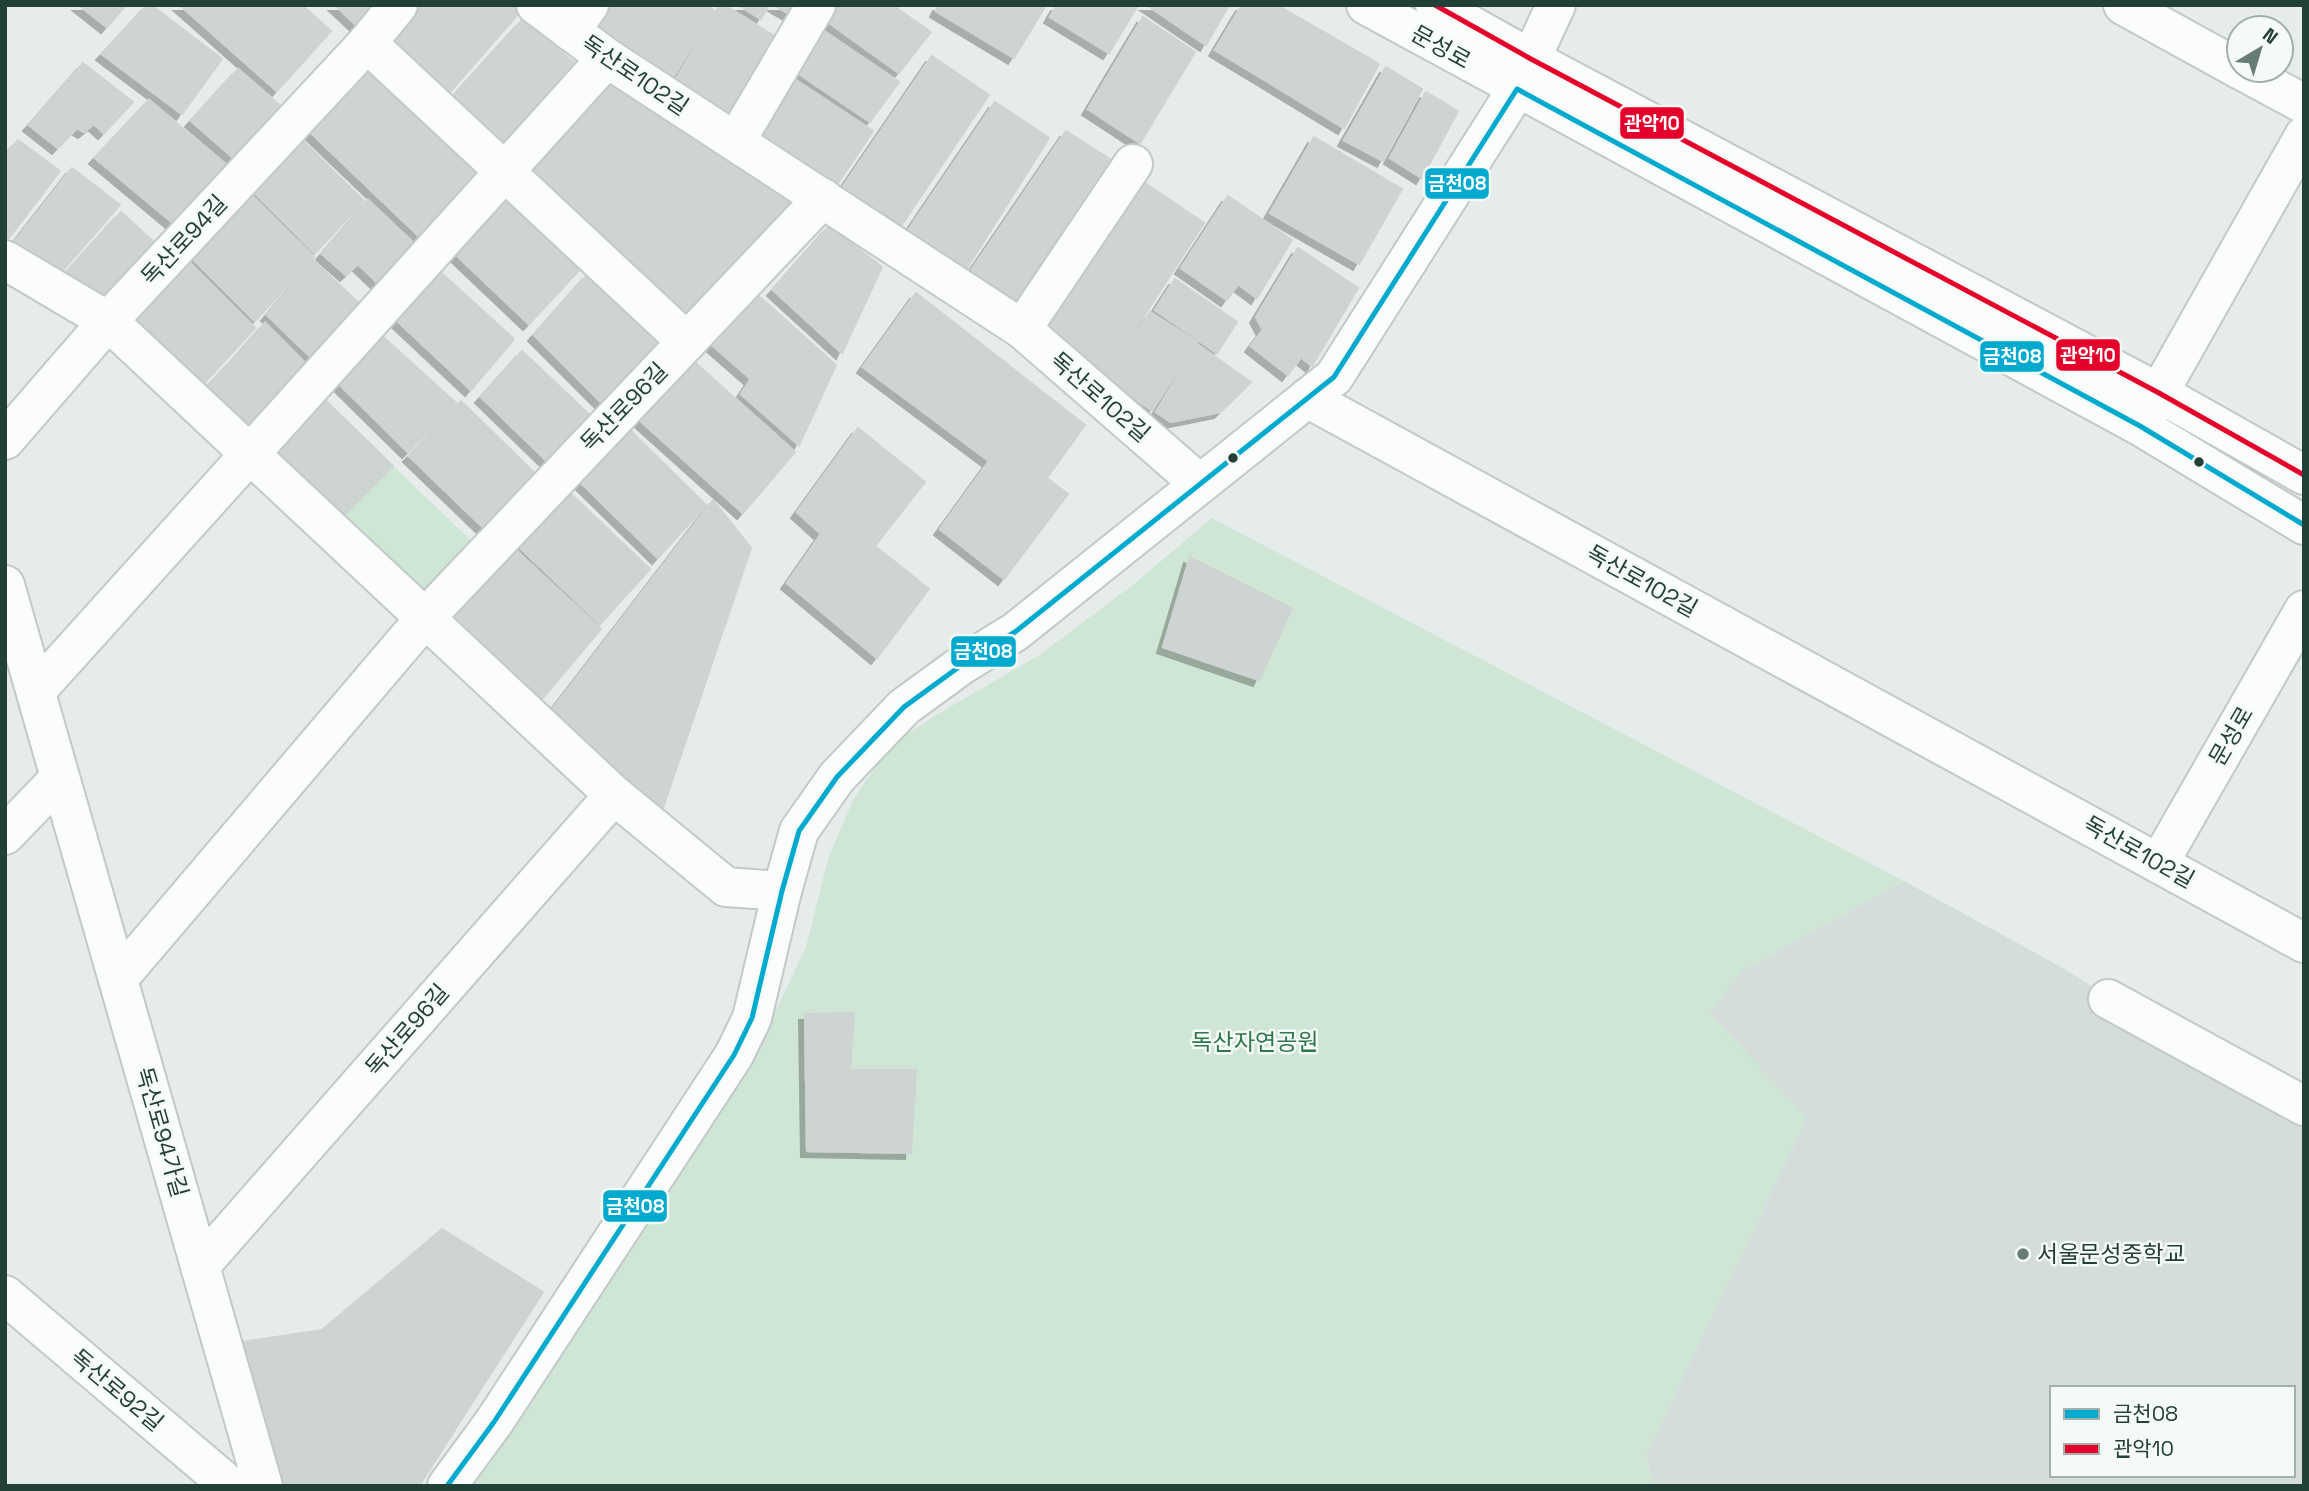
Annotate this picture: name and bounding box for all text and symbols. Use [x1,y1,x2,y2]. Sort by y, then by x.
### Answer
north arrow [2225,14,2295,84]
street label: 문성로 [1406,18,1476,76]
text: N [2257,22,2283,50]
street label: 독산로102길 [576,28,694,122]
line badge: 관악10 [1619,106,1685,140]
text: 관악10 [1624,111,1680,136]
line badge: 금천08 [1424,167,1490,200]
text: 금천08 [1428,171,1486,196]
street label: 독산로94길 [134,188,234,292]
line badge: 관악10 [2055,338,2121,372]
line badge: 금천08 [1979,340,2045,373]
text: 관악10 [2060,343,2116,368]
text: 금천08 [1983,344,2041,369]
street label: 독산로102길 [1044,345,1156,449]
street label: 독산로96길 [574,356,674,458]
unlabelled marker [1226,451,1240,465]
unlabelled marker [2192,455,2206,469]
street label: 독산로102길 [1581,538,1703,624]
line badge: 금천08 [950,635,1017,668]
text: 금천08 [954,639,1012,664]
street label: 문성로 [2202,701,2260,771]
street label: 독산로102길 [2078,809,2200,895]
street label: 독산로96길 [359,978,455,1082]
park label: 독산자연공원 [1192,1027,1318,1057]
street label: 독산로94가길 [129,1063,195,1201]
line badge: 금천08 [602,1189,668,1223]
text: 금천08 [606,1194,664,1219]
place label: 서울문성중학교 [2037,1239,2185,1269]
marker: 서울문성중학교 [2015,1246,2031,1262]
street label: 독산로92길 [64,1342,170,1438]
legend [2050,1386,2295,1477]
text: 금천08 [2113,1400,2178,1427]
text: 관악10 [2113,1435,2174,1462]

